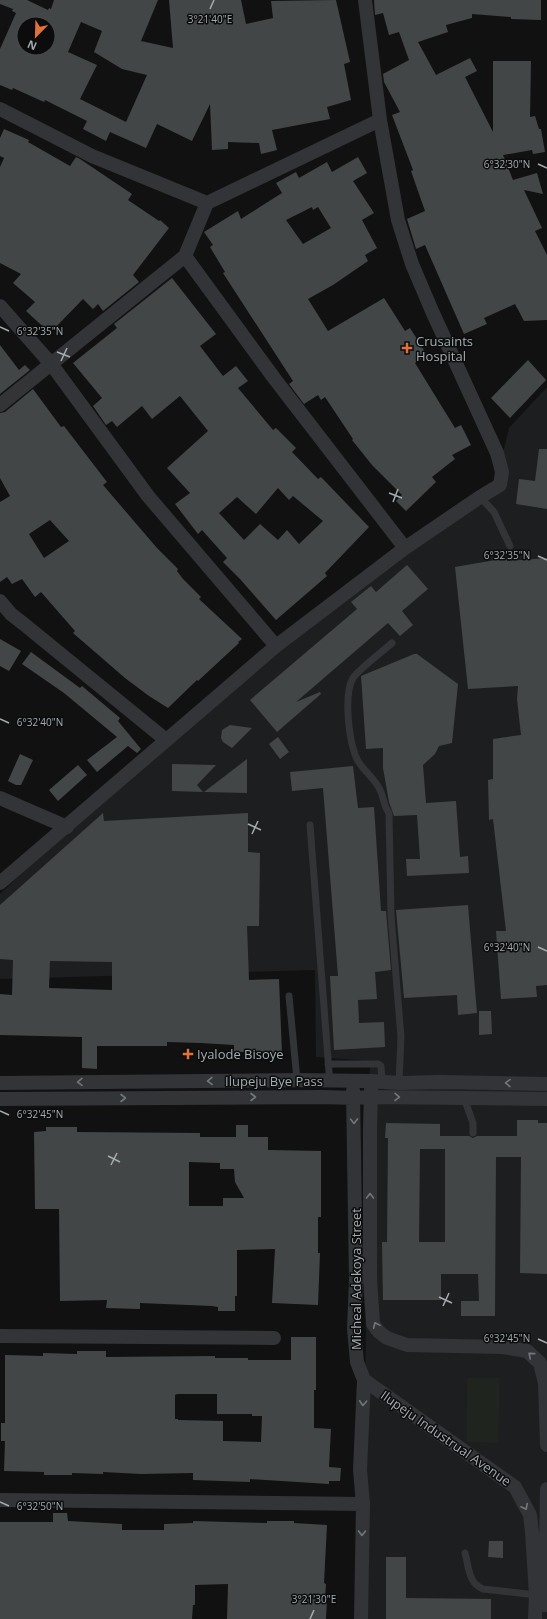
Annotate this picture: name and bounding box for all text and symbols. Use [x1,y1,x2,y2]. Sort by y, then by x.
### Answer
text: 3°21'40"E [188,12,232,26]
north arrow [16,16,56,56]
text: N [25,37,39,54]
text: 6°32'30"N [484,157,530,171]
text: 6°32'35"N [17,324,63,338]
place label: Crusaints Hospital [416,332,473,365]
marker: Crusaints Hospital [401,342,413,354]
text: 6°32'35"N [484,548,530,562]
text: 6°32'40"N [17,715,63,729]
text: 6°32'40"N [484,940,530,954]
place label: Iyalode Bisoye [197,1045,284,1063]
marker: Iyalode Bisoye [182,1048,194,1060]
street label: Ilupeju Bye Pass [225,1072,323,1090]
one-way arrow [207,1077,213,1085]
one-way arrow [77,1078,83,1086]
one-way arrow [505,1079,511,1087]
one-way arrow [250,1093,256,1101]
one-way arrow [394,1093,400,1101]
one-way arrow [120,1094,126,1102]
text: 6°32'45"N [17,1107,63,1121]
one-way arrow [350,1118,358,1124]
one-way arrow [366,1193,374,1199]
street label: Micheal Adekoya Street [347,1208,365,1350]
one-way arrow [372,1322,380,1329]
text: 6°32'45"N [484,1331,530,1345]
one-way arrow [528,1353,536,1360]
street label: Ilupeju Industrual Avenue [377,1386,515,1490]
one-way arrow [359,1400,367,1406]
text: 6°32'50"N [17,1499,63,1513]
one-way arrow [521,1502,528,1510]
one-way arrow [358,1530,366,1536]
text: 3°21'30"E [292,1592,336,1606]

